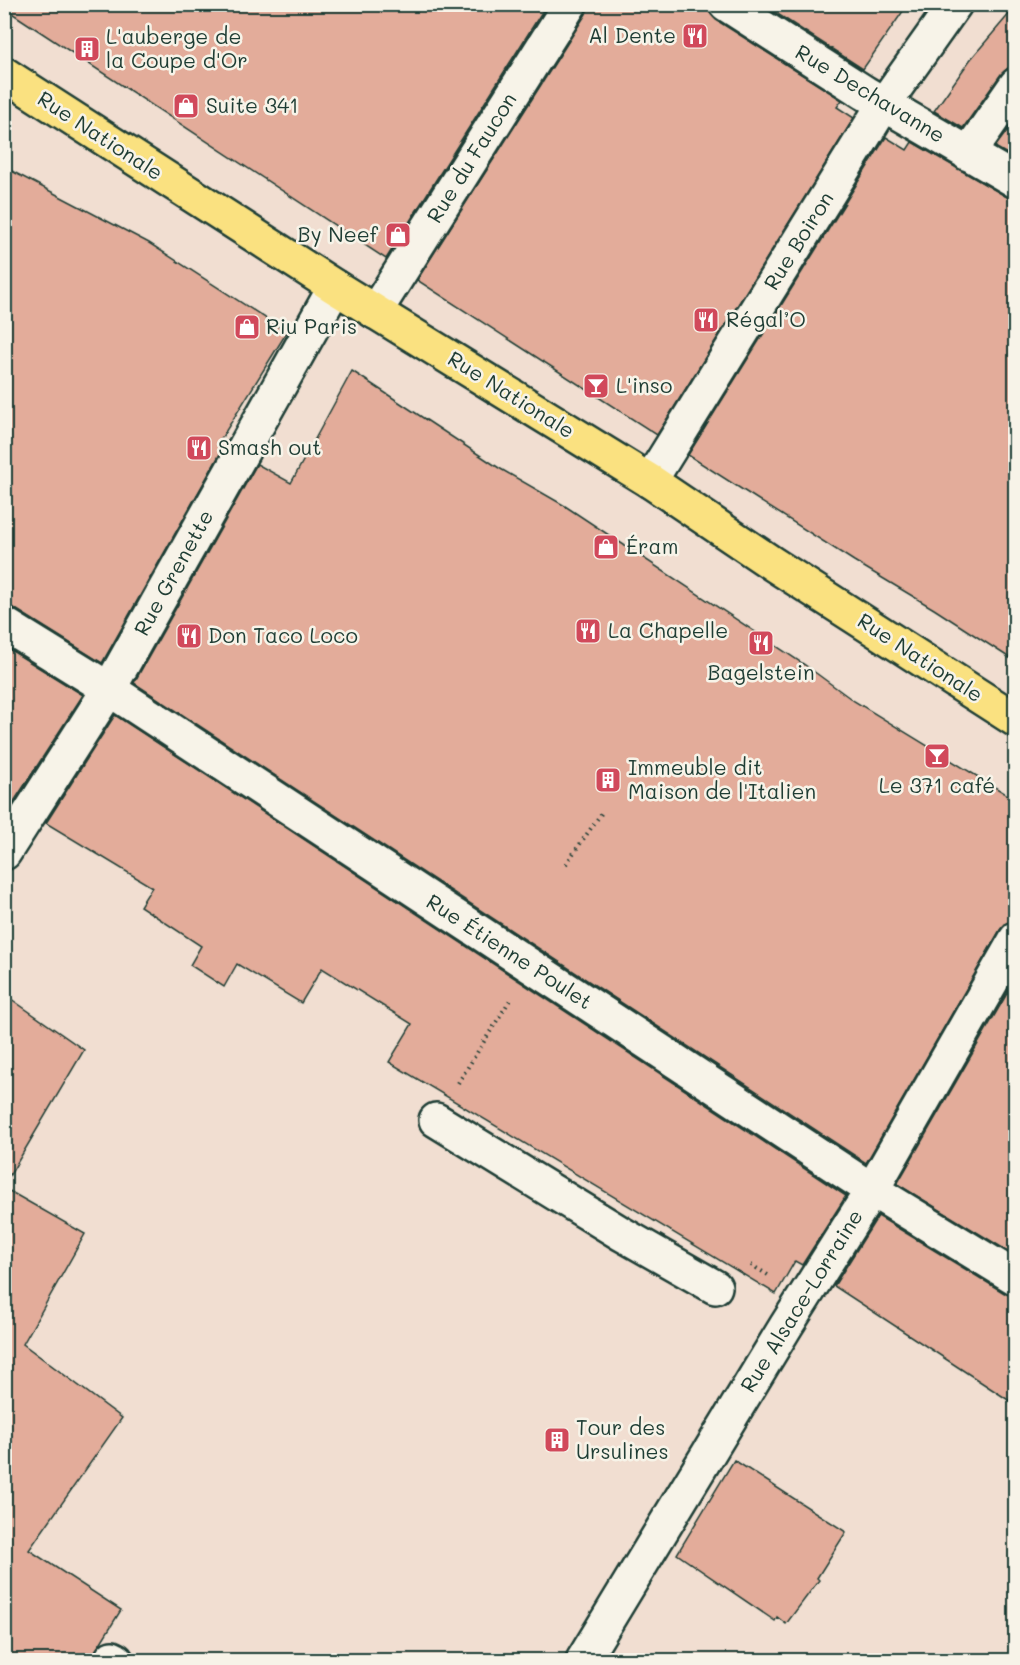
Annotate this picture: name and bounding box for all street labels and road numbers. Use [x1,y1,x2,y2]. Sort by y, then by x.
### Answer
street label: Rue Dechavanne [791,37,951,148]
street label: Rue Nationale [33,84,169,185]
street label: Rue du Faucon [420,87,522,228]
street label: Rue Boiron [757,186,839,295]
street label: Rue Nationale [443,344,580,443]
street label: Rue Grenette [127,505,218,640]
street label: Rue Nationale [853,606,989,707]
street label: Rue Étienne Poulet [422,887,598,1015]
street label: Rue Alsace-Lorraine [733,1204,868,1397]

